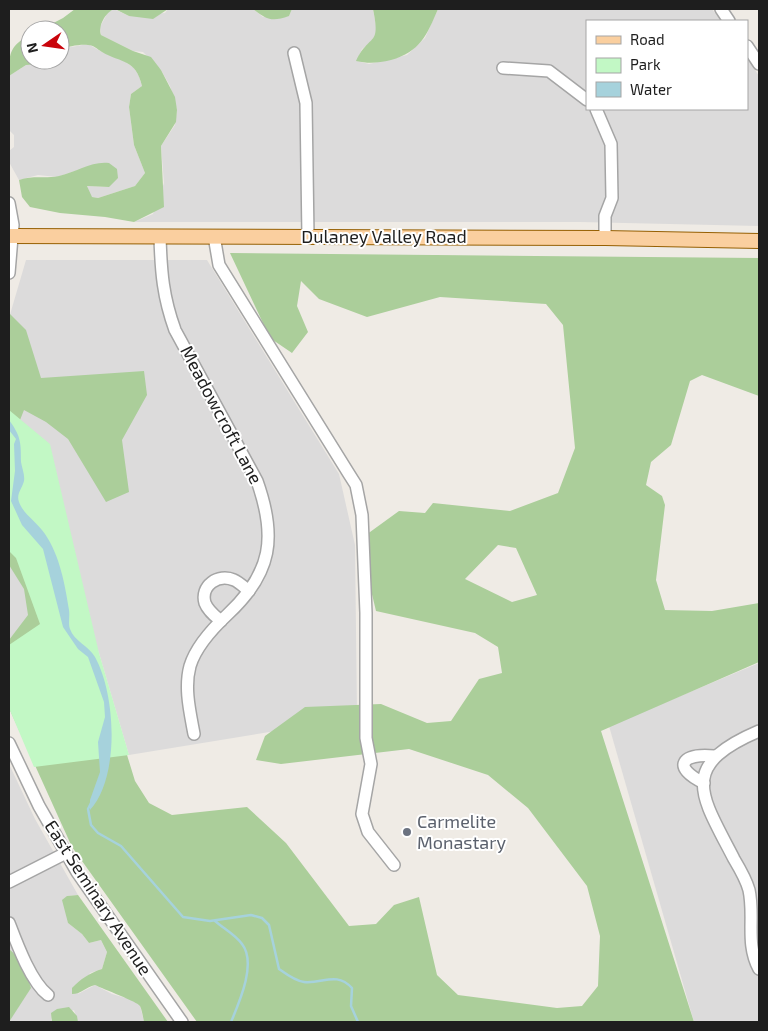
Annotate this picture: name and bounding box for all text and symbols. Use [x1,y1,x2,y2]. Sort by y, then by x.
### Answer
north arrow [20,20,70,70]
legend [586,20,748,110]
text: Road [630,30,665,48]
text: N [22,41,41,55]
text: Park [630,55,661,73]
text: Water [630,80,672,98]
street label: Dulaney Valley Road [301,225,467,247]
street label: Meadowcroft Lane [176,342,268,487]
place label: Carmelite Monastary [417,810,506,853]
street label: East Seminary Avenue [40,816,157,979]
marker: Carmelite Monastary [401,826,413,838]

